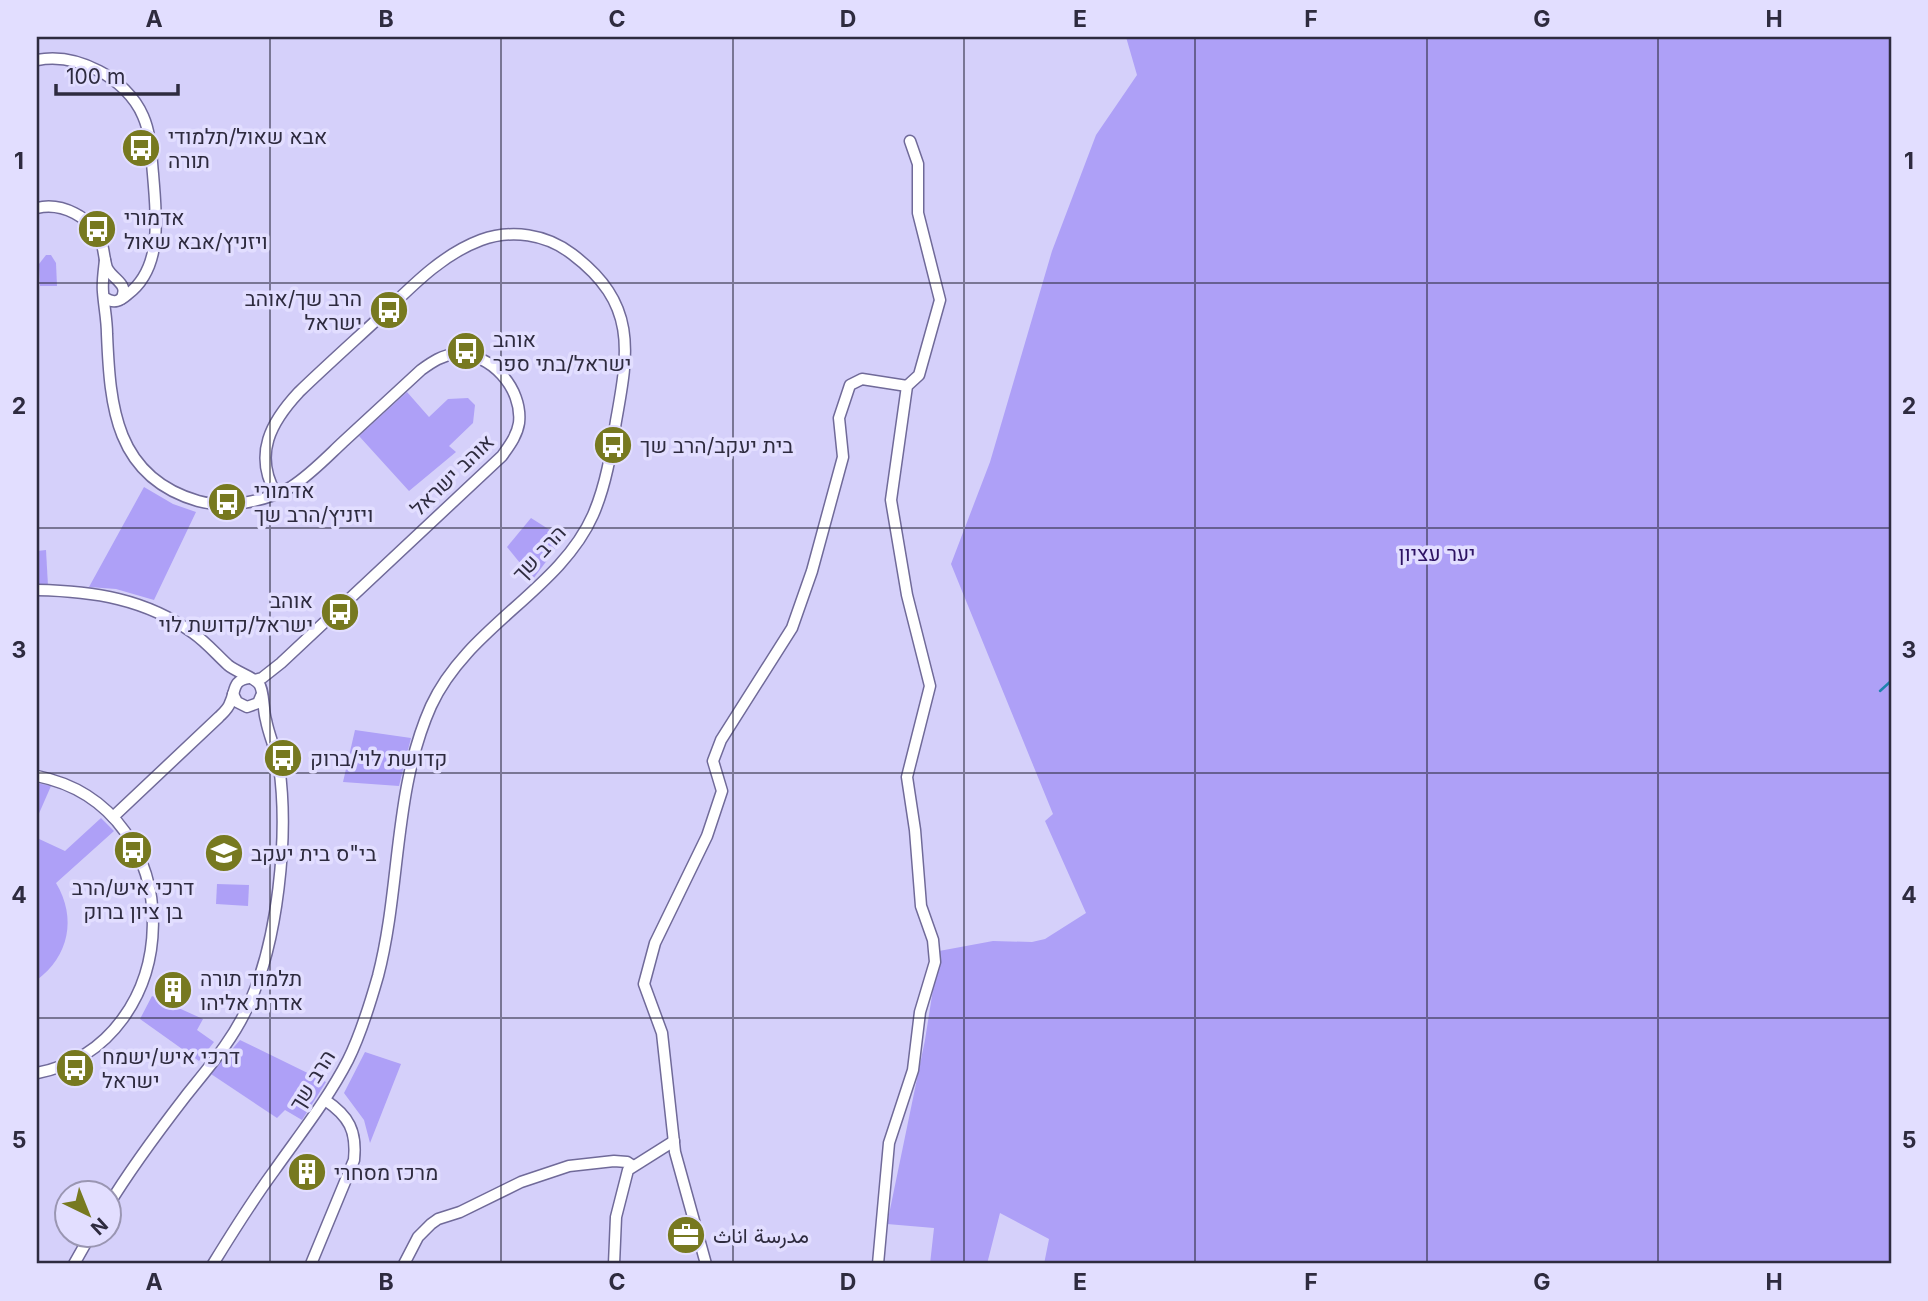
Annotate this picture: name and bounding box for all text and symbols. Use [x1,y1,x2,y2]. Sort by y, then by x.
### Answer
text: A [145,5,163,33]
text: B [378,5,394,33]
text: C [608,5,626,33]
text: D [840,5,856,33]
text: E [1073,5,1087,33]
text: F [1304,5,1318,33]
text: G [1533,5,1551,33]
text: H [1765,5,1783,33]
scale bar [56,52,178,96]
text: 100 m [66,64,125,89]
place label: אבא שאול/תלמודי תורה [168,124,327,173]
bus stop icon: אבא שאול/תלמודי תורה [120,127,162,169]
text: 1 [14,147,24,175]
text: 1 [1904,147,1914,175]
place label: אדמורי ויזניץ/אבא שאול [124,205,268,254]
bus stop icon: אדמורי ויזניץ/אבא שאול [76,208,118,250]
place label: הרב שך/אוהב ישראל [245,286,362,335]
bus stop icon: הרב שך/אוהב ישראל [368,289,410,331]
place label: אוהב ישראל/בתי ספר [493,327,631,376]
bus stop icon: אוהב ישראל/בתי ספר [445,330,487,372]
text: 2 [12,392,26,420]
text: 2 [1902,392,1916,420]
bus stop icon: בית יעקב/הרב שך [592,424,634,466]
street label: אוהב ישראל [405,429,499,521]
place label: בית יעקב/הרב שך [640,433,793,458]
place label: אדמורי ויזניץ/הרב שך [254,478,373,527]
bus stop icon: אדמורי ויזניץ/הרב שך [206,481,248,523]
street label: הרב שך [507,520,571,586]
park label: יער עציון [1399,541,1475,566]
place label: אוהב ישראל/קדושת לוי [159,588,313,637]
bus stop icon: אוהב ישראל/קדושת לוי [319,591,361,633]
text: 3 [12,636,26,664]
text: 3 [1902,636,1916,664]
bus stop icon: קדושת לוי/ברוק [262,737,304,779]
place label: קדושת לוי/ברוק [310,746,447,771]
bus stop icon: דרכי איש/הרב בן ציון ברוק [112,829,154,871]
school or university icon: בי"ס בית יעקב [203,832,245,874]
place label: בי"ס בית יעקב [251,841,377,866]
place label: דרכי איש/הרב בן ציון ברוק [72,875,194,924]
text: 4 [11,881,27,909]
text: 4 [1901,881,1917,909]
place label: תלמוד תורה אדרת אליהו [200,966,303,1015]
building icon: תלמוד תורה אדרת אליהו [152,969,194,1011]
place label: דרכי איש/ישמח ישראל [102,1044,240,1093]
street label: הרב שך [284,1045,340,1115]
bus stop icon: דרכי איש/ישמח ישראל [54,1047,96,1089]
text: 5 [12,1126,26,1154]
text: 5 [1902,1126,1916,1154]
building icon: מרכז מסחרי [286,1151,328,1193]
place label: מרכז מסחרי [334,1160,438,1185]
north arrow [52,1178,122,1248]
text: N [86,1213,112,1239]
office icon: مدرسة اناث [665,1214,707,1256]
place label: مدرسة اناث [713,1223,809,1249]
text: A [145,1268,163,1296]
text: B [378,1268,394,1296]
text: C [608,1268,626,1296]
text: D [840,1268,856,1296]
text: E [1073,1268,1087,1296]
text: F [1304,1268,1318,1296]
text: G [1533,1268,1551,1296]
text: H [1765,1268,1783,1296]

